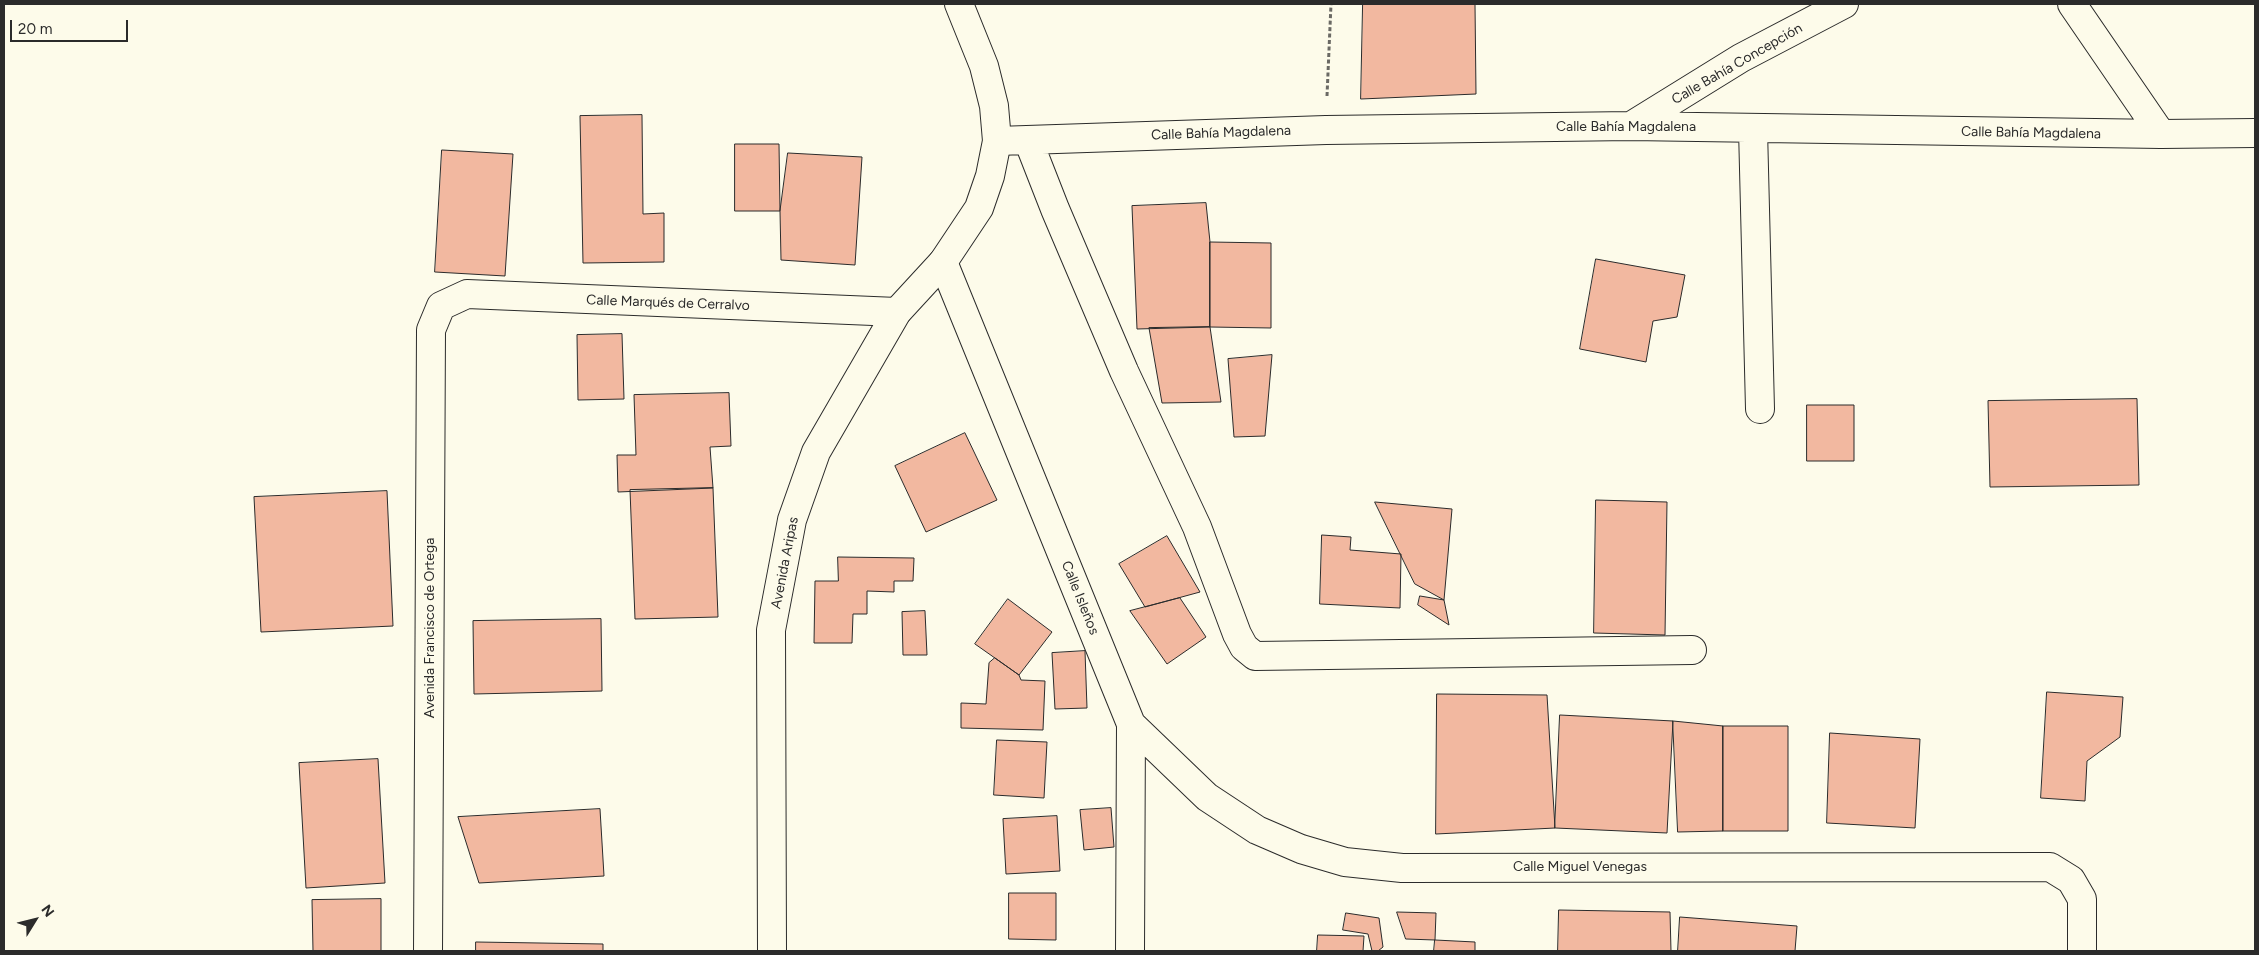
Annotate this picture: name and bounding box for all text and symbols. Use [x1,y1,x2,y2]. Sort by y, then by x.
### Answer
scale bar [12,10,130,42]
text: 20 m [18,20,52,38]
street label: Calle Bahía Concepción [1669,20,1805,108]
street label: Calle Bahía Magdalena [1556,119,1696,135]
street label: Calle Bahía Magdalena [1151,122,1291,144]
street label: Calle Bahía Magdalena [1961,123,2101,143]
street label: Calle Marqués de Cerralvo [586,292,750,314]
street label: Avenida Aripas [768,516,802,610]
street label: Avenida Francisco de Ortega [422,538,438,718]
street label: Calle Isleños [1058,559,1102,637]
street label: Calle Miguel Venegas [1513,859,1647,875]
north arrow [10,895,60,945]
text: N [37,902,58,920]

